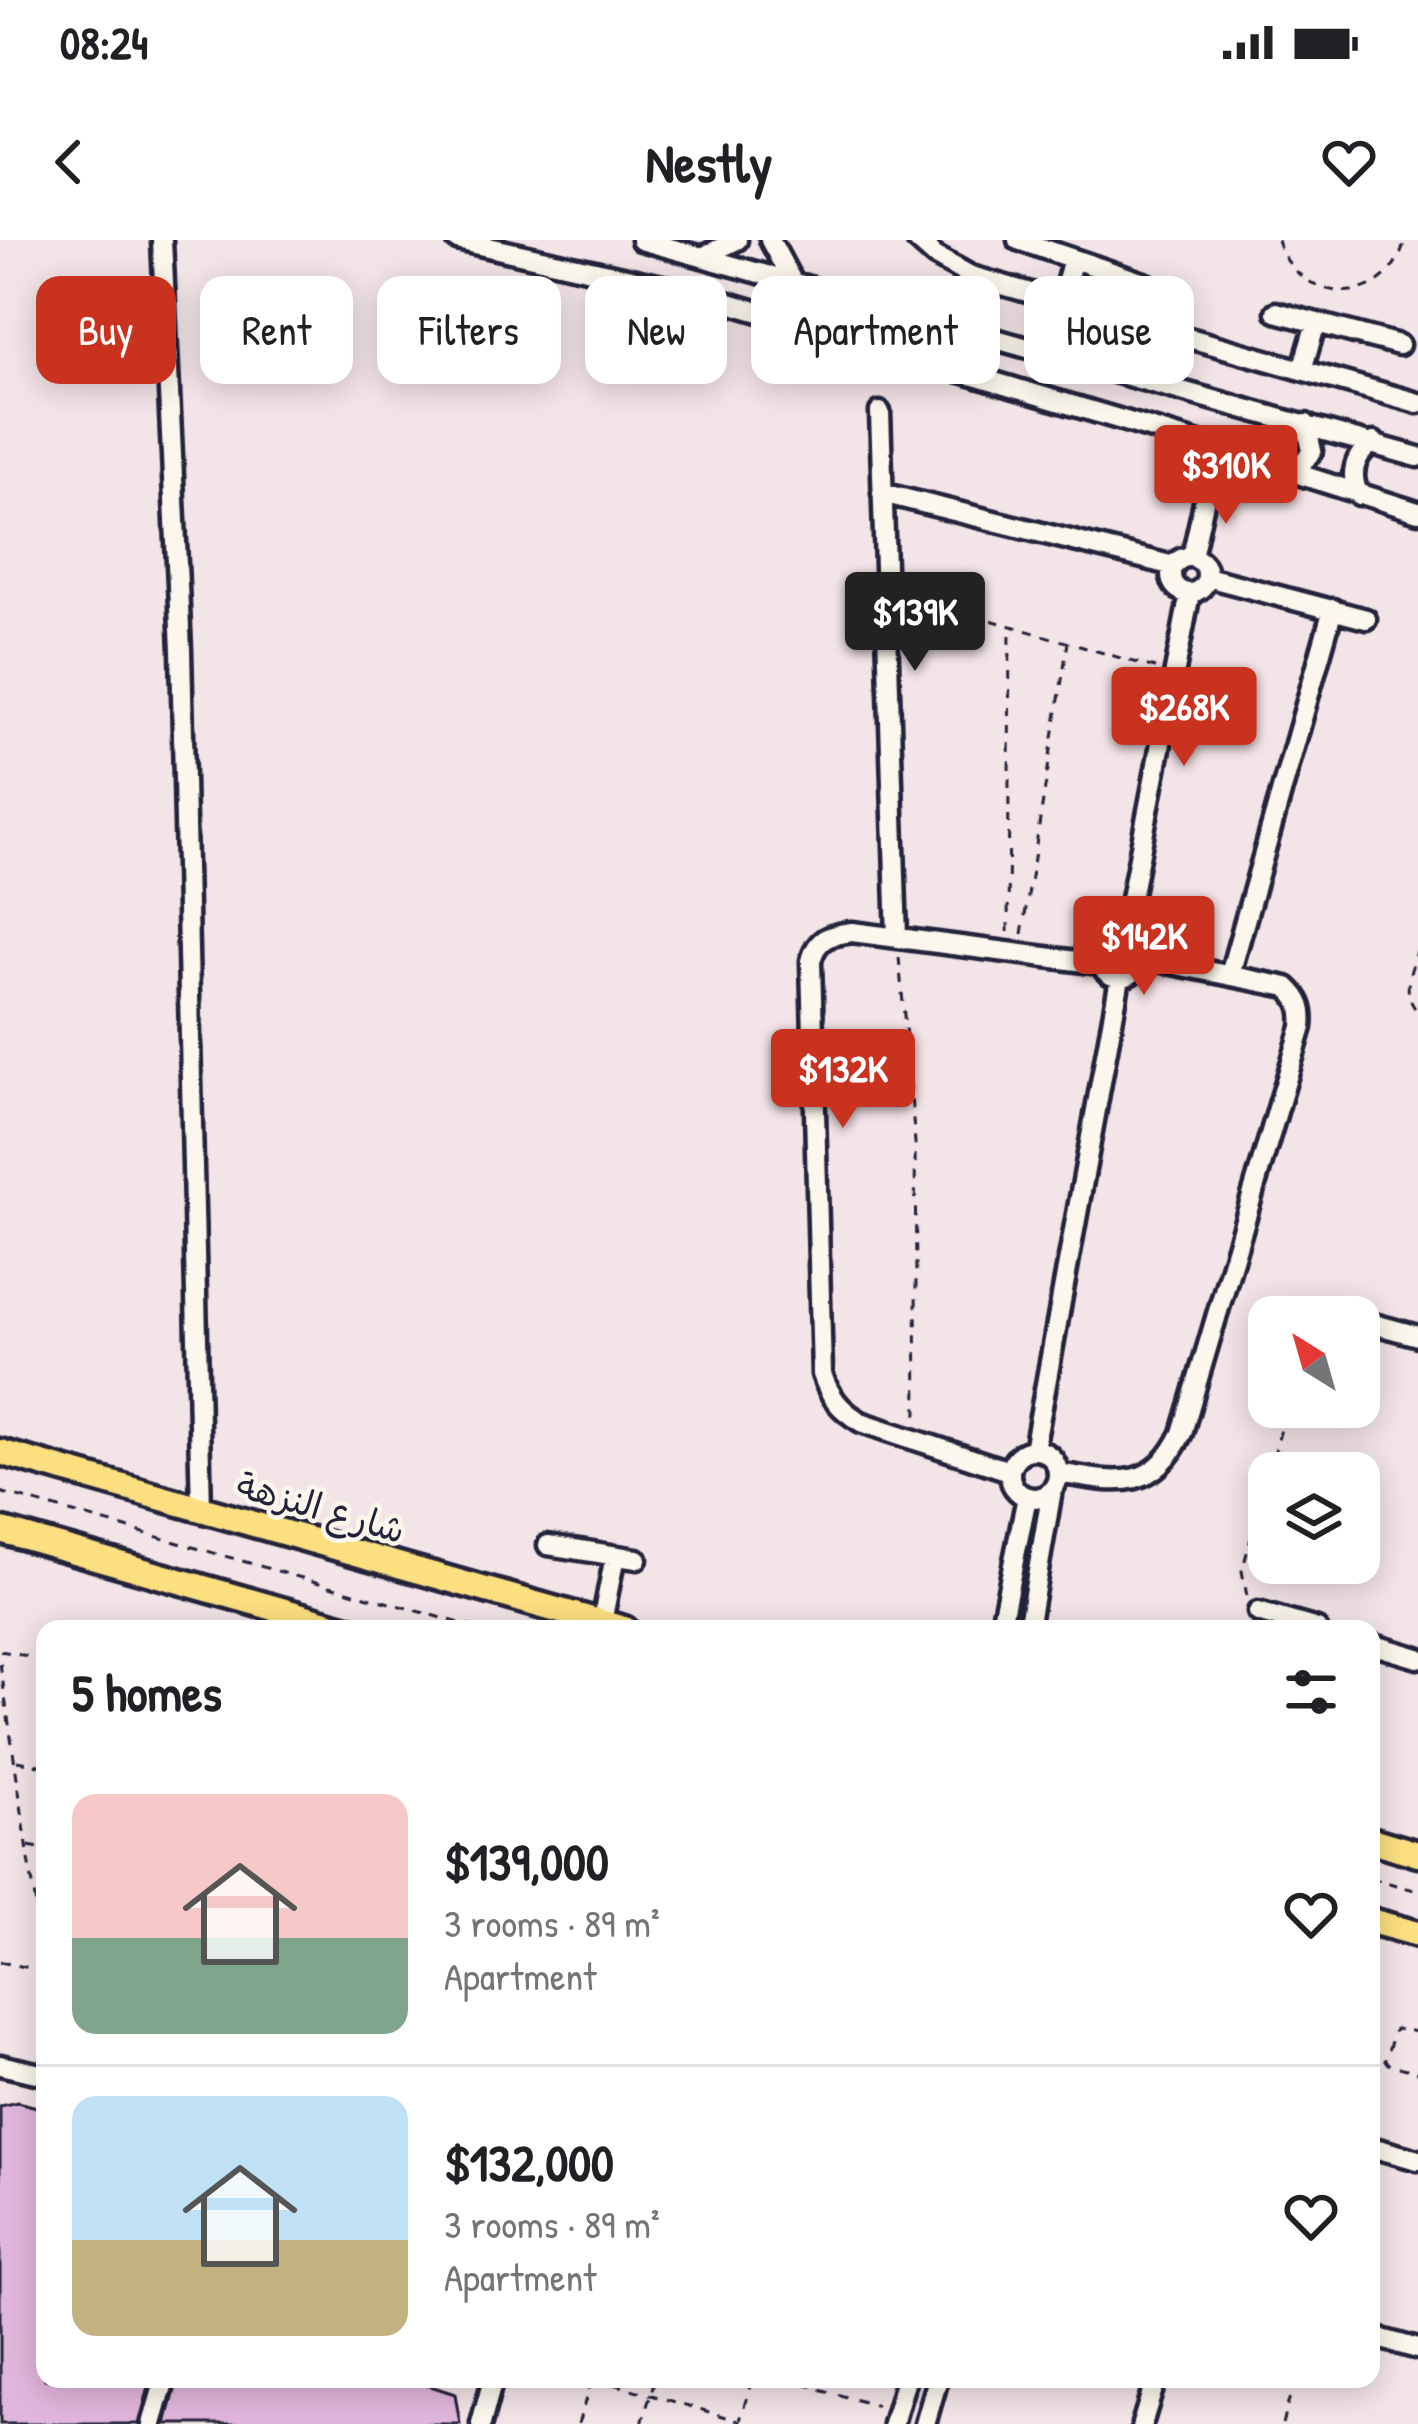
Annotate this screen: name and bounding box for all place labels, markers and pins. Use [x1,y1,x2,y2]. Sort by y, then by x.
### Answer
pin: $310K [1142,425,1310,527]
pin: $139K [831,572,999,674]
pin: $268K [1100,667,1268,769]
pin: $142K [1060,896,1228,998]
pin: $132K [759,1029,927,1131]

